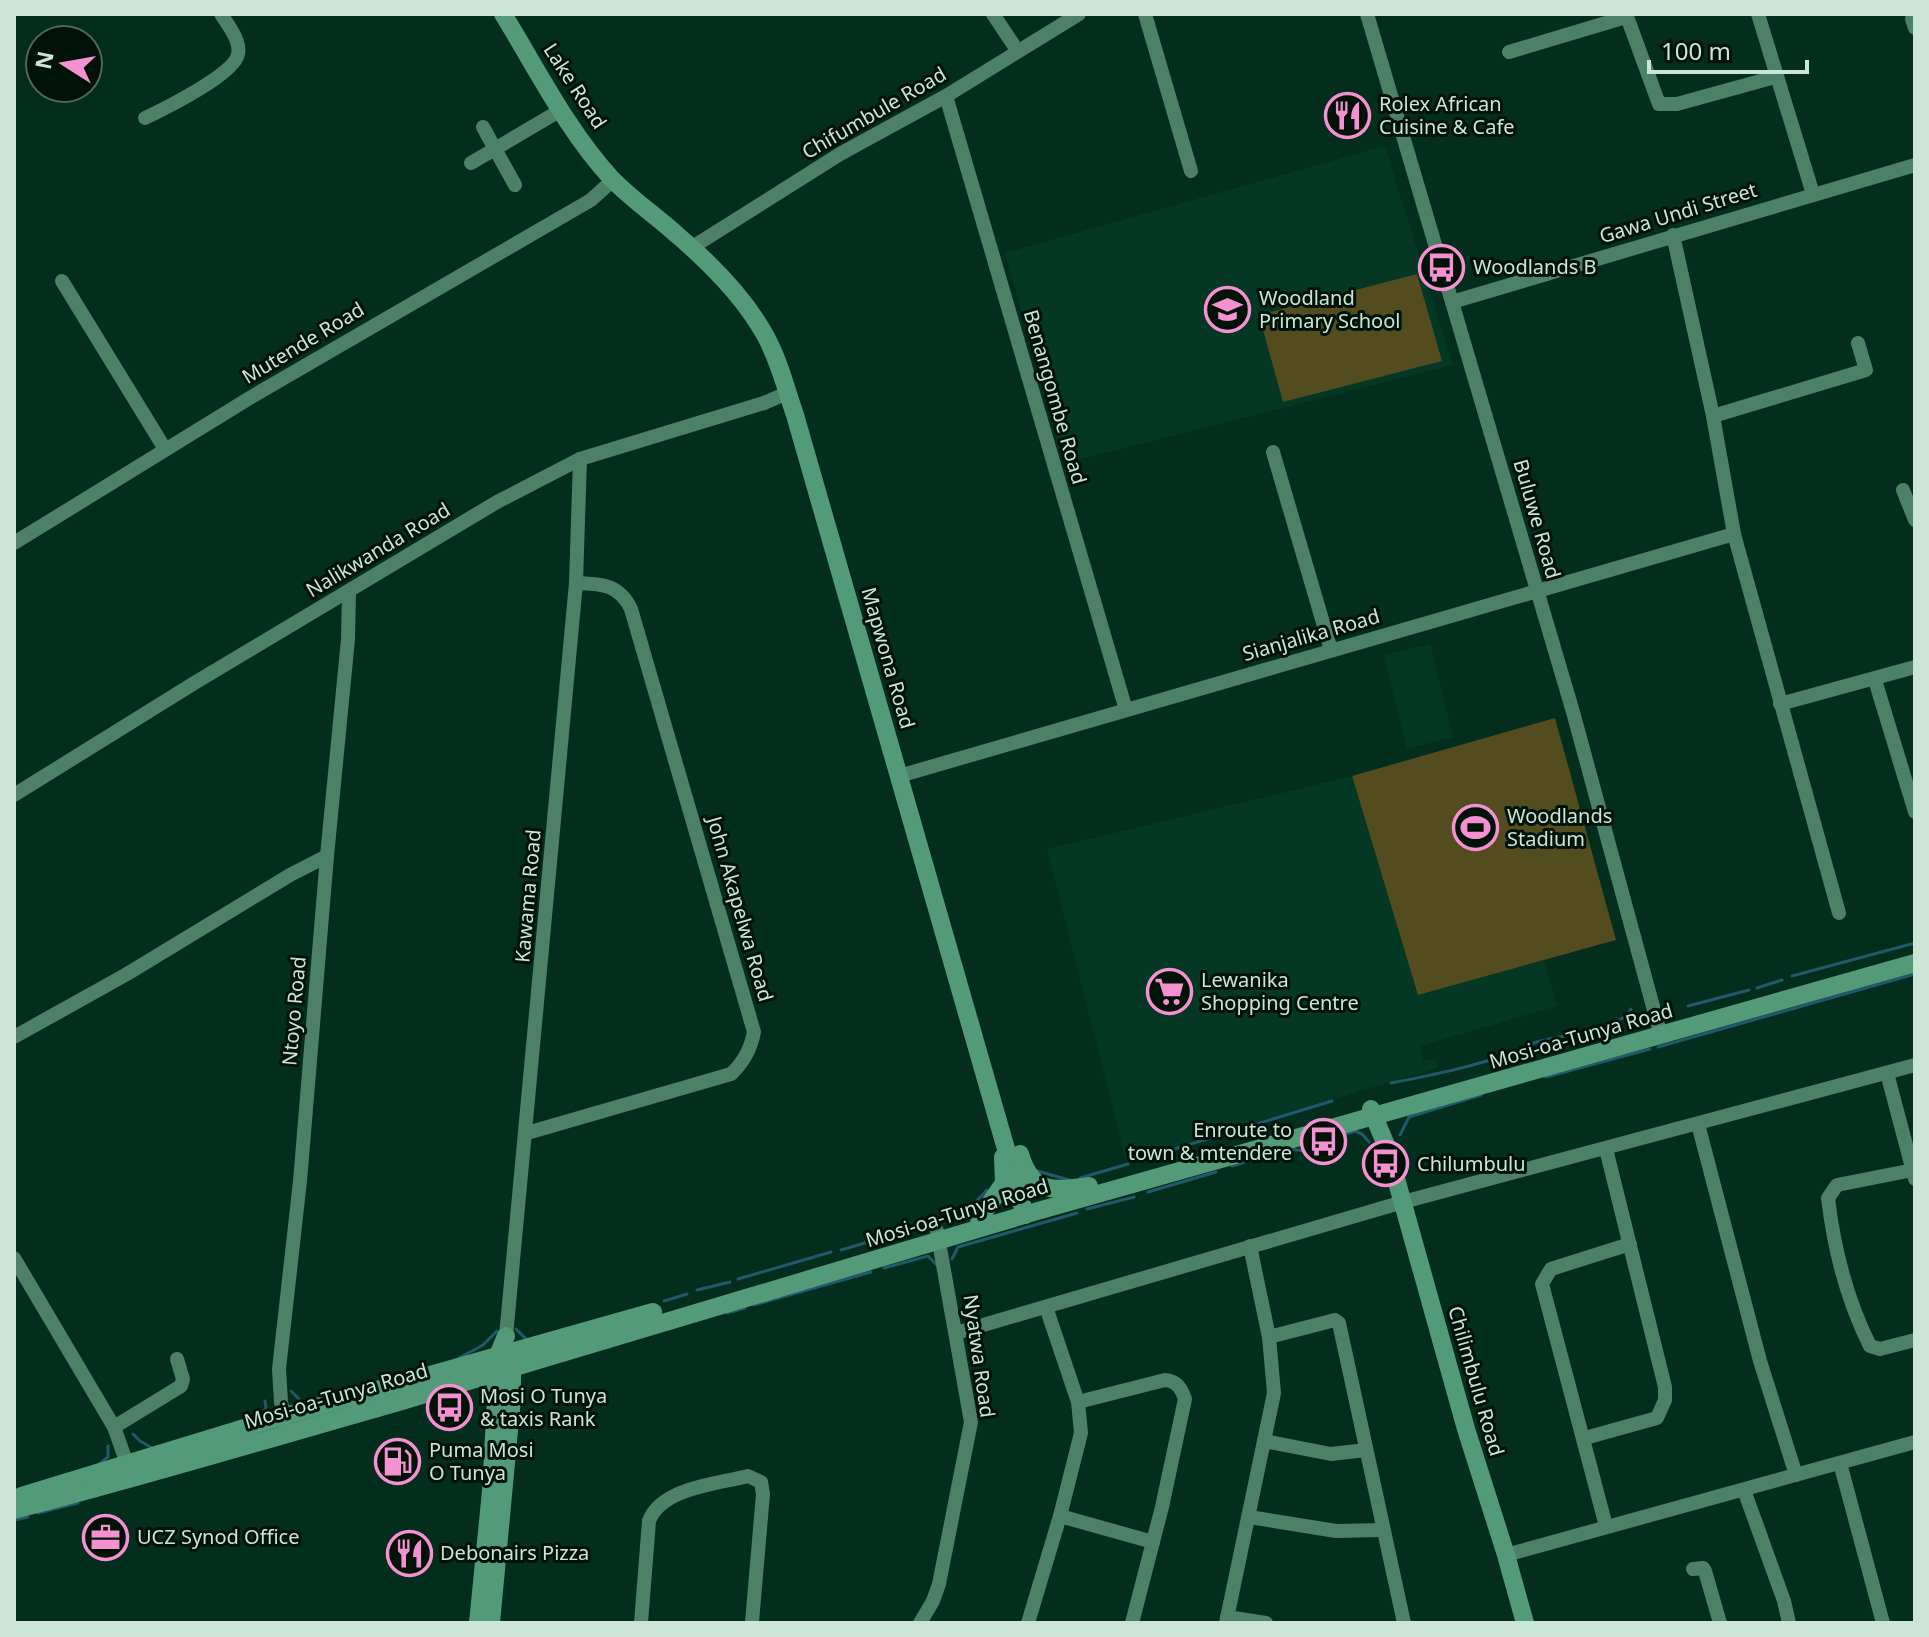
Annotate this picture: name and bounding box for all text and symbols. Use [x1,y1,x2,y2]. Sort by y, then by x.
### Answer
north arrow [24,24,104,104]
scale bar [1649,24,1807,74]
text: 100 m [1661,34,1731,67]
street label: Lake Road [538,38,613,134]
text: N [27,48,60,72]
street label: Chifumbule Road [797,60,951,165]
place label: Rolex African Cuisine & Cafe [1379,90,1515,140]
restaurant icon: Rolex African Cuisine & Cafe [1324,92,1372,140]
street label: Gawa Undi Street [1596,176,1760,249]
bus stop icon: Woodlands B [1418,243,1466,291]
place label: Woodlands B [1473,253,1597,280]
place label: Woodland Primary School [1259,284,1400,334]
school or university icon: Woodland Primary School [1204,285,1252,333]
street label: Mutende Road [237,295,369,390]
street label: Benangombe Road [1018,307,1093,487]
street label: Buluwe Road [1508,456,1567,582]
street label: Nalikwanda Road [301,496,455,603]
street label: Mapwona Road [855,584,922,732]
street label: Sianjalika Road [1239,602,1383,667]
place label: Woodlands Stadium [1507,802,1612,852]
sports icon: Woodlands Stadium [1452,803,1500,851]
street label: John Akapelwa Road [701,811,780,1004]
street label: Kawama Road [508,828,547,964]
street label: Ntoyo Road [275,955,312,1067]
place label: Lewanika Shopping Centre [1201,966,1359,1016]
supermarket icon: Lewanika Shopping Centre [1146,967,1194,1015]
street label: Mosi-oa-Tunya Road [1486,996,1676,1075]
place label: Enroute to town & mtendere [1128,1116,1292,1166]
bus stop icon: Enroute to town & mtendere [1299,1118,1347,1166]
bus stop icon: Chilumbulu [1362,1140,1410,1188]
place label: Chilumbulu [1417,1150,1526,1177]
street label: Mosi-oa-Tunya Road [862,1172,1052,1253]
street label: Nyatwa Road [957,1293,1001,1419]
street label: Chilimbulu Road [1442,1303,1511,1459]
street label: Mosi-oa-Tunya Road [241,1356,431,1435]
place label: Mosi O Tunya & taxis Rank [480,1382,607,1432]
bus stop icon: Mosi O Tunya & taxis Rank [425,1383,473,1431]
place label: Puma Mosi O Tunya [429,1436,534,1486]
fuel station icon: Puma Mosi O Tunya [374,1438,422,1486]
office icon: UCZ Synod Office [82,1513,130,1561]
place label: UCZ Synod Office [137,1523,299,1550]
restaurant icon: Debonairs Pizza [385,1529,433,1577]
place label: Debonairs Pizza [440,1539,589,1566]

